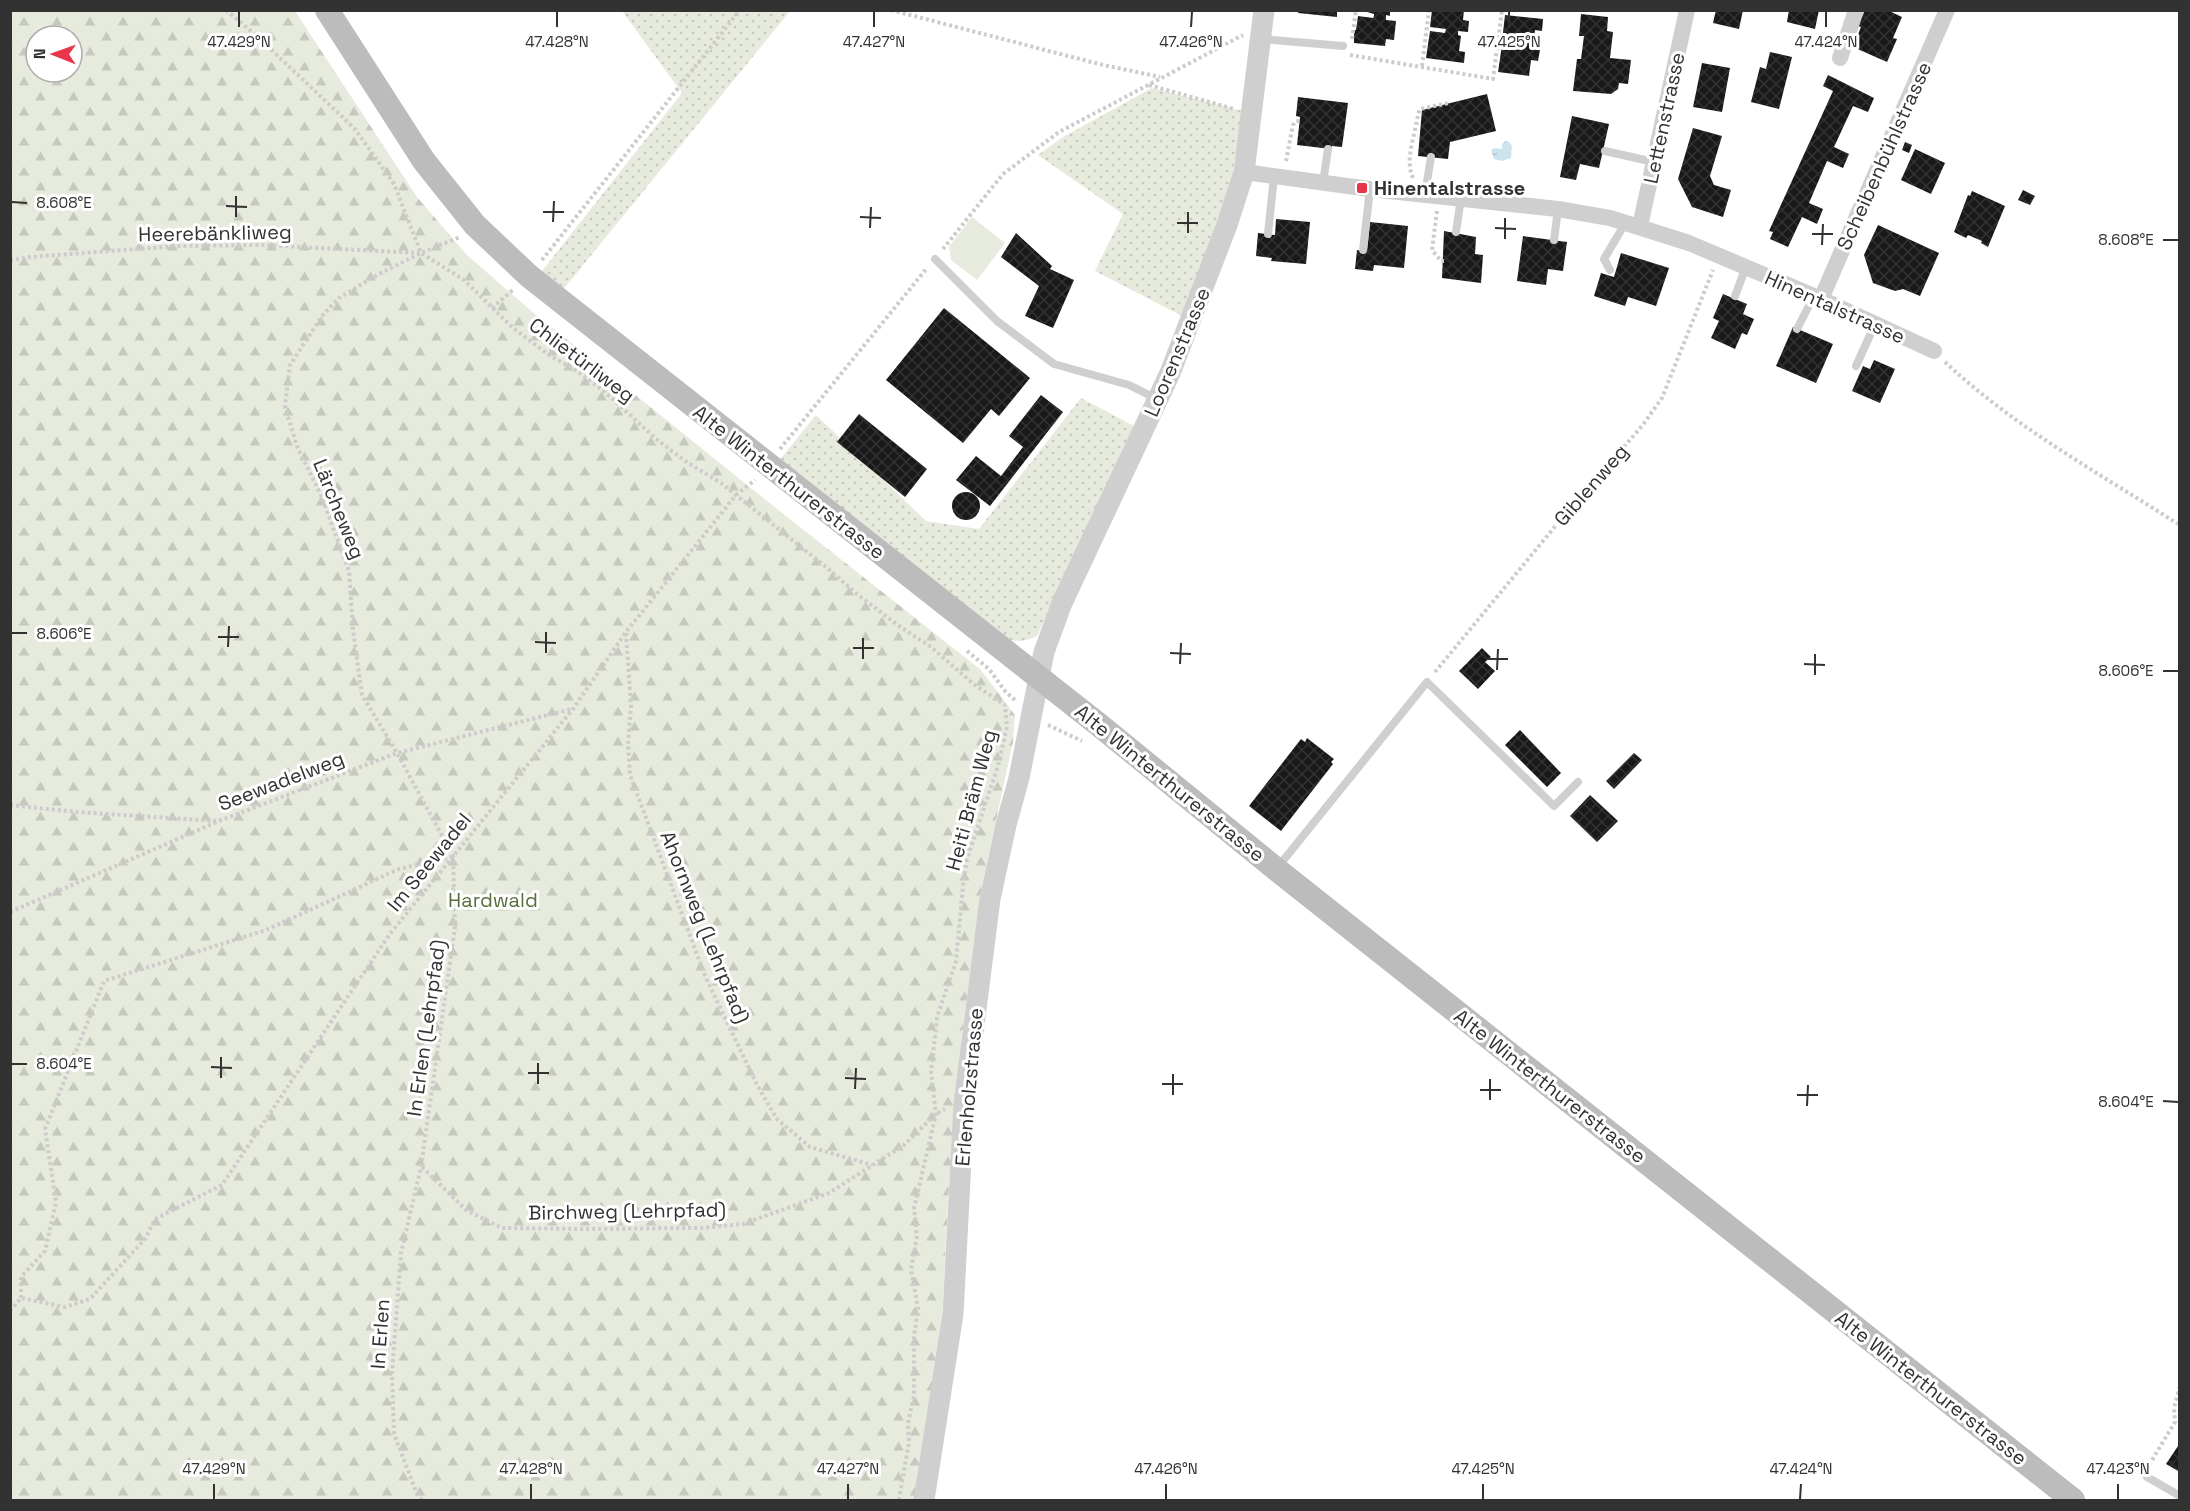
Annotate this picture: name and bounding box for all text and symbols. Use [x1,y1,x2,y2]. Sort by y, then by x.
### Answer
north arrow [24,24,84,84]
text: 47.429°N [207,32,271,51]
text: 47.428°N [525,32,589,51]
text: 47.427°N [843,32,905,51]
text: 47.426°N [1159,32,1223,51]
text: 47.425°N [1477,32,1541,51]
text: 47.424°N [1794,32,1858,51]
text: N [29,48,50,59]
street label: Lettenstrasse [1637,50,1691,186]
street label: Scheibenbühlstrasse [1831,58,1937,254]
place label: Hinentalstrasse [1374,175,1525,201]
marker: Hinentalstrasse [1355,181,1369,195]
text: 8.608°E [36,193,92,212]
street label: Heerebänkliweg [138,219,292,247]
text: 8.608°E [2098,230,2154,249]
street label: Hinentalstrasse [1761,264,1909,350]
street label: Loorenstrasse [1138,283,1216,421]
street label: Chlietürliweg [524,312,640,408]
street label: Alte Winterthurerstrasse [688,399,890,565]
street label: Giblenweg [1548,439,1634,531]
street label: Lärcheweg [307,455,371,563]
text: 8.606°E [36,624,92,643]
text: 8.606°E [2098,661,2154,680]
street label: Alte Winterthurerstrasse [1070,698,1270,868]
street label: Heiti Bräm Weg [940,727,1002,873]
street label: Seewadelweg [214,745,348,817]
street label: Im Seewadel [381,807,477,917]
street label: Ahornweg (Lehrpfad) [654,827,756,1027]
park label: Hardwald [448,887,538,913]
street label: In Erlen (Lehrpfad) [401,938,451,1118]
street label: Alte Winterthurerstrasse [1449,1003,1651,1169]
street label: Erlenholzstrasse [949,1007,989,1167]
text: 8.604°E [36,1054,92,1073]
text: 8.604°E [2098,1092,2154,1111]
street label: Birchweg (Lehrpfad) [528,1196,726,1226]
street label: In Erlen [365,1298,395,1370]
street label: Alte Winterthurerstrasse [1830,1305,2032,1471]
text: 47.429°N [182,1459,246,1478]
text: 47.428°N [499,1459,563,1478]
text: 47.427°N [817,1459,879,1478]
text: 47.426°N [1134,1459,1198,1478]
text: 47.425°N [1451,1459,1515,1478]
text: 47.424°N [1769,1459,1833,1478]
text: 47.423°N [2086,1459,2150,1478]

